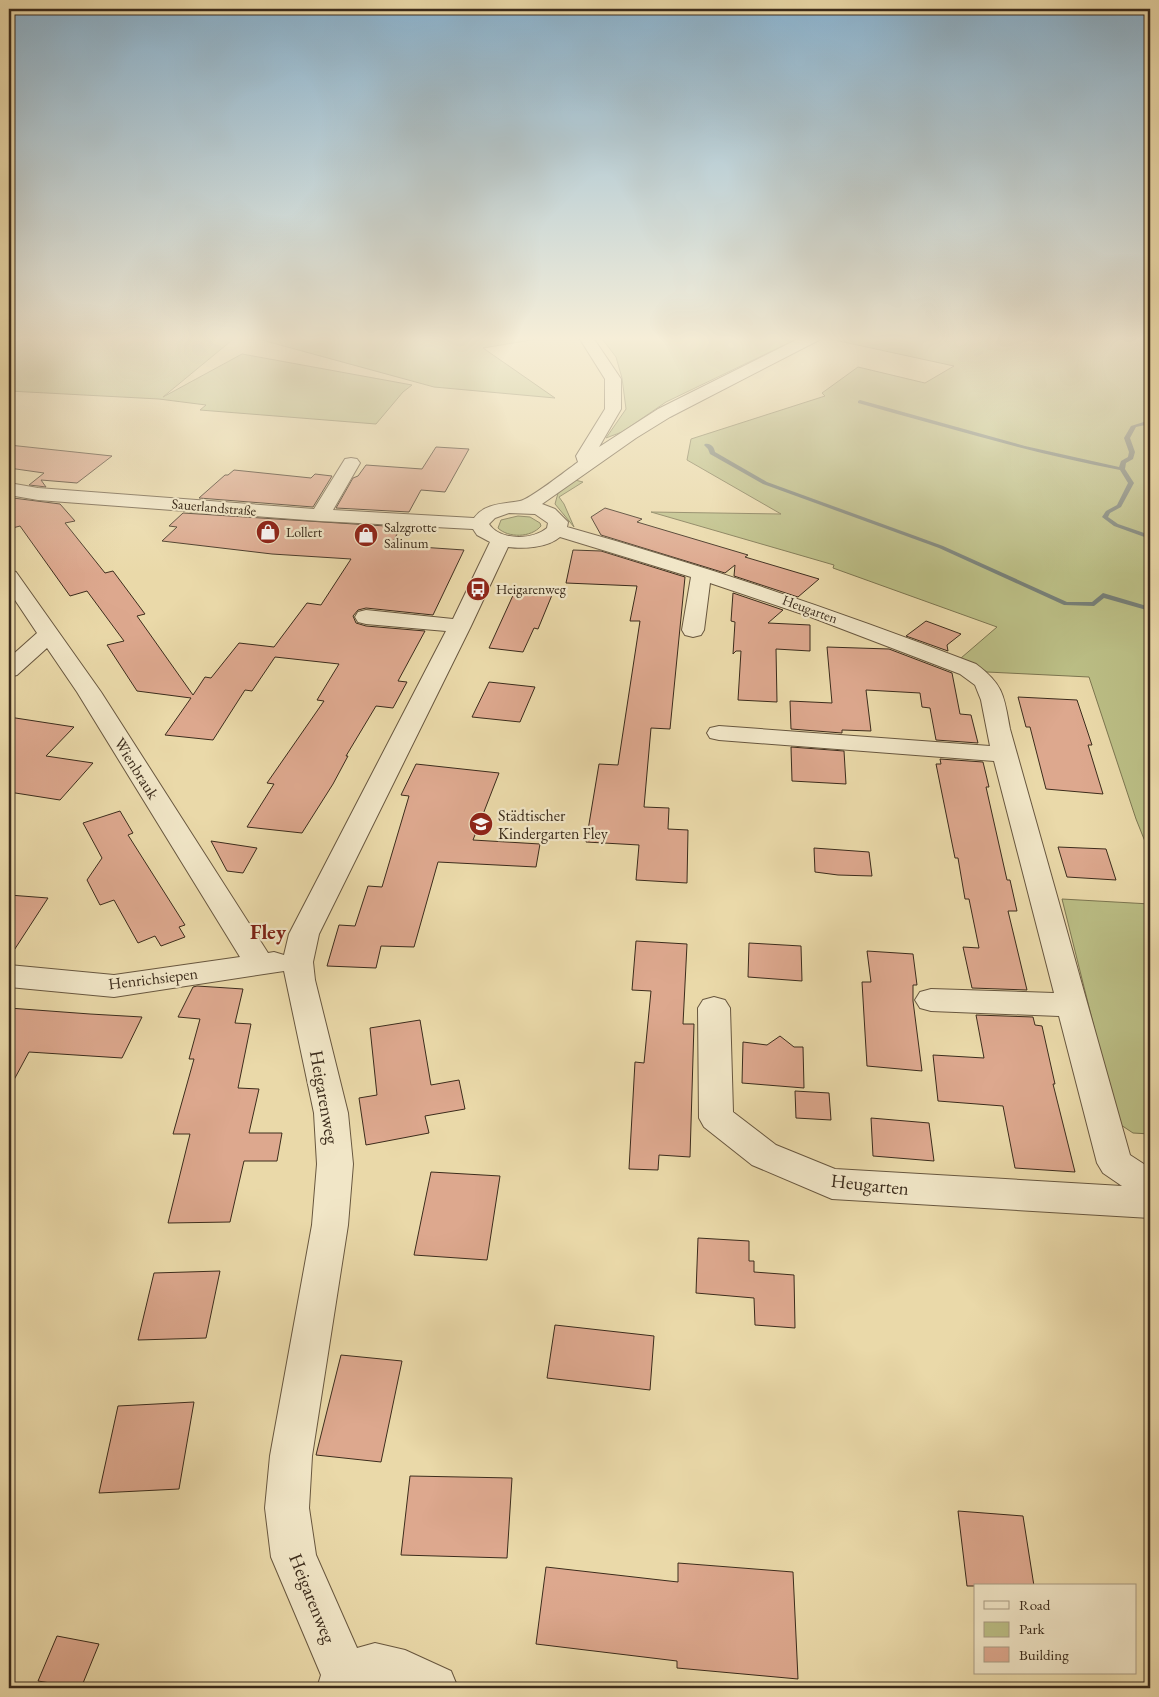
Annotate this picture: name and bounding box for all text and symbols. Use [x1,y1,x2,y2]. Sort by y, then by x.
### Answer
street label: Sauerlandstraße [171,494,258,520]
place label: Salzgrotte Salinum [384,518,437,552]
shop icon: Lollert [255,519,281,545]
shop icon: Salzgrotte Salinum [353,522,379,548]
place label: Lollert [286,523,323,541]
bus stop icon: Heigarenweg [465,576,491,602]
place label: Heigarenweg [496,580,567,598]
street label: Heugarten [780,591,841,628]
street label: Wienbrauk [109,734,164,803]
place label: Städtischer Kindergarten Fley [498,805,609,844]
school or university icon: Städtischer Kindergarten Fley [468,811,494,837]
district label: Fley [250,918,287,945]
street label: Henrichsiepen [107,963,200,994]
street label: Heigarenweg [304,1048,345,1147]
street label: Heugarten [830,1168,910,1201]
street label: Heigarenweg [283,1550,342,1648]
legend [974,1584,1136,1674]
text: Road [1019,1595,1051,1614]
text: Park [1019,1619,1046,1638]
text: Building [1019,1645,1069,1664]

